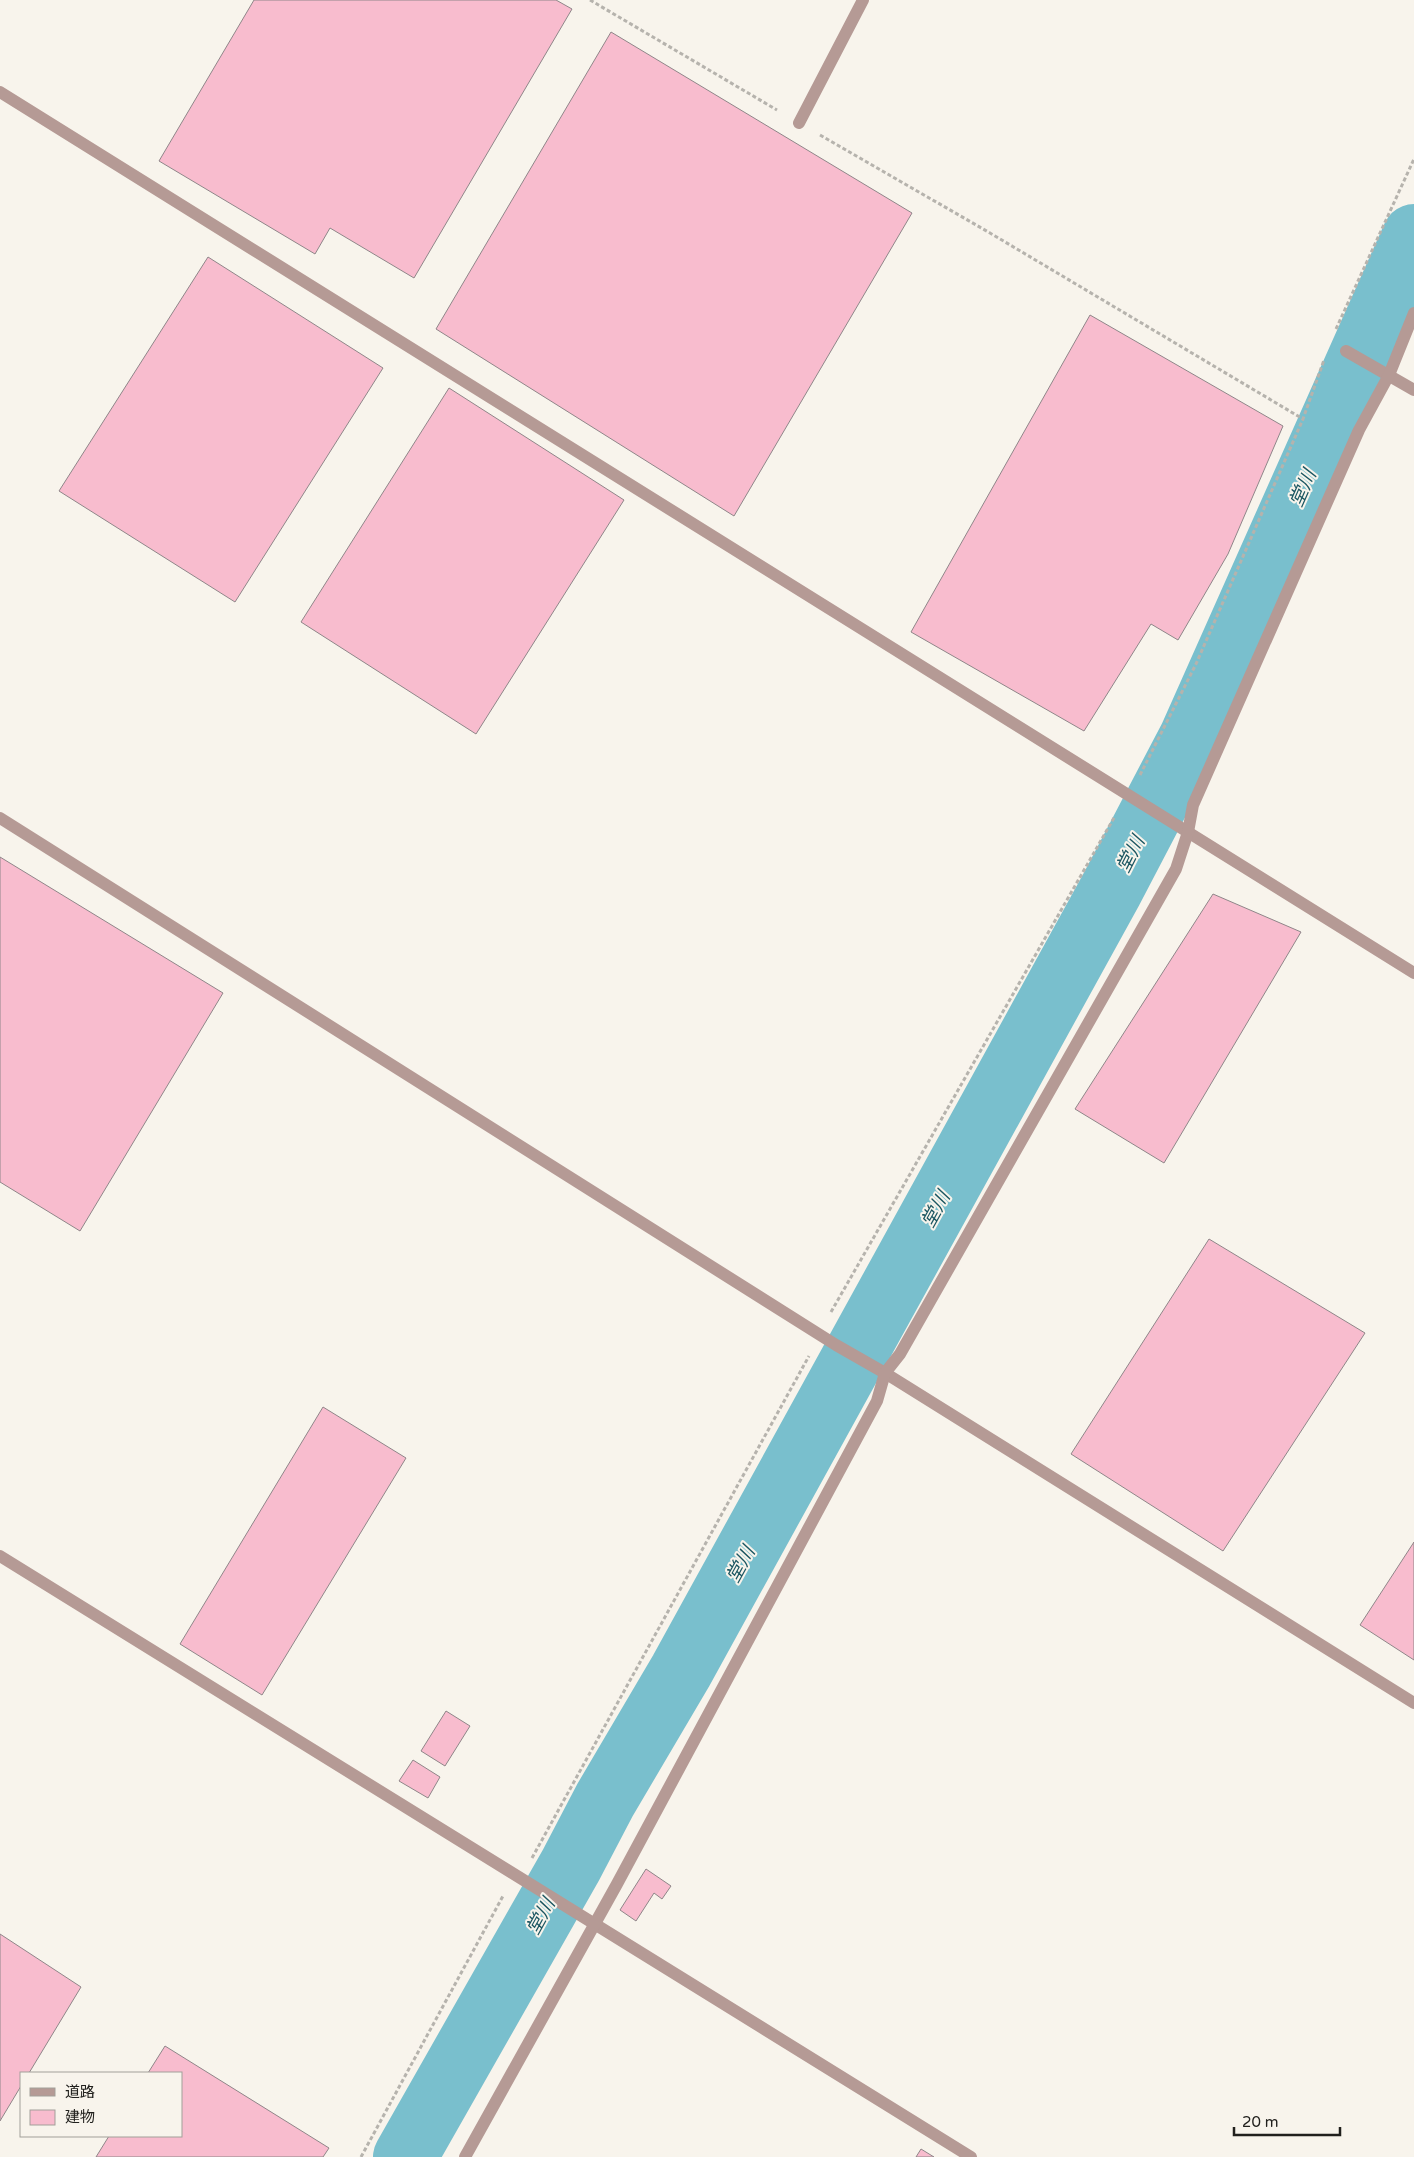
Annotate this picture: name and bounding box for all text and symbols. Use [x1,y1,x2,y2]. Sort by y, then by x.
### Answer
water label: 堂川 [1285,465,1322,510]
water label: 堂川 [1112,831,1150,876]
water label: 堂川 [917,1186,956,1231]
water label: 堂川 [722,1541,761,1586]
water label: 堂川 [522,1893,561,1938]
legend [20,2072,182,2137]
text: 道路 [65,2083,95,2101]
scale bar [1234,2104,1340,2136]
text: 建物 [65,2108,95,2126]
text: 20 m [1242,2113,1279,2131]

